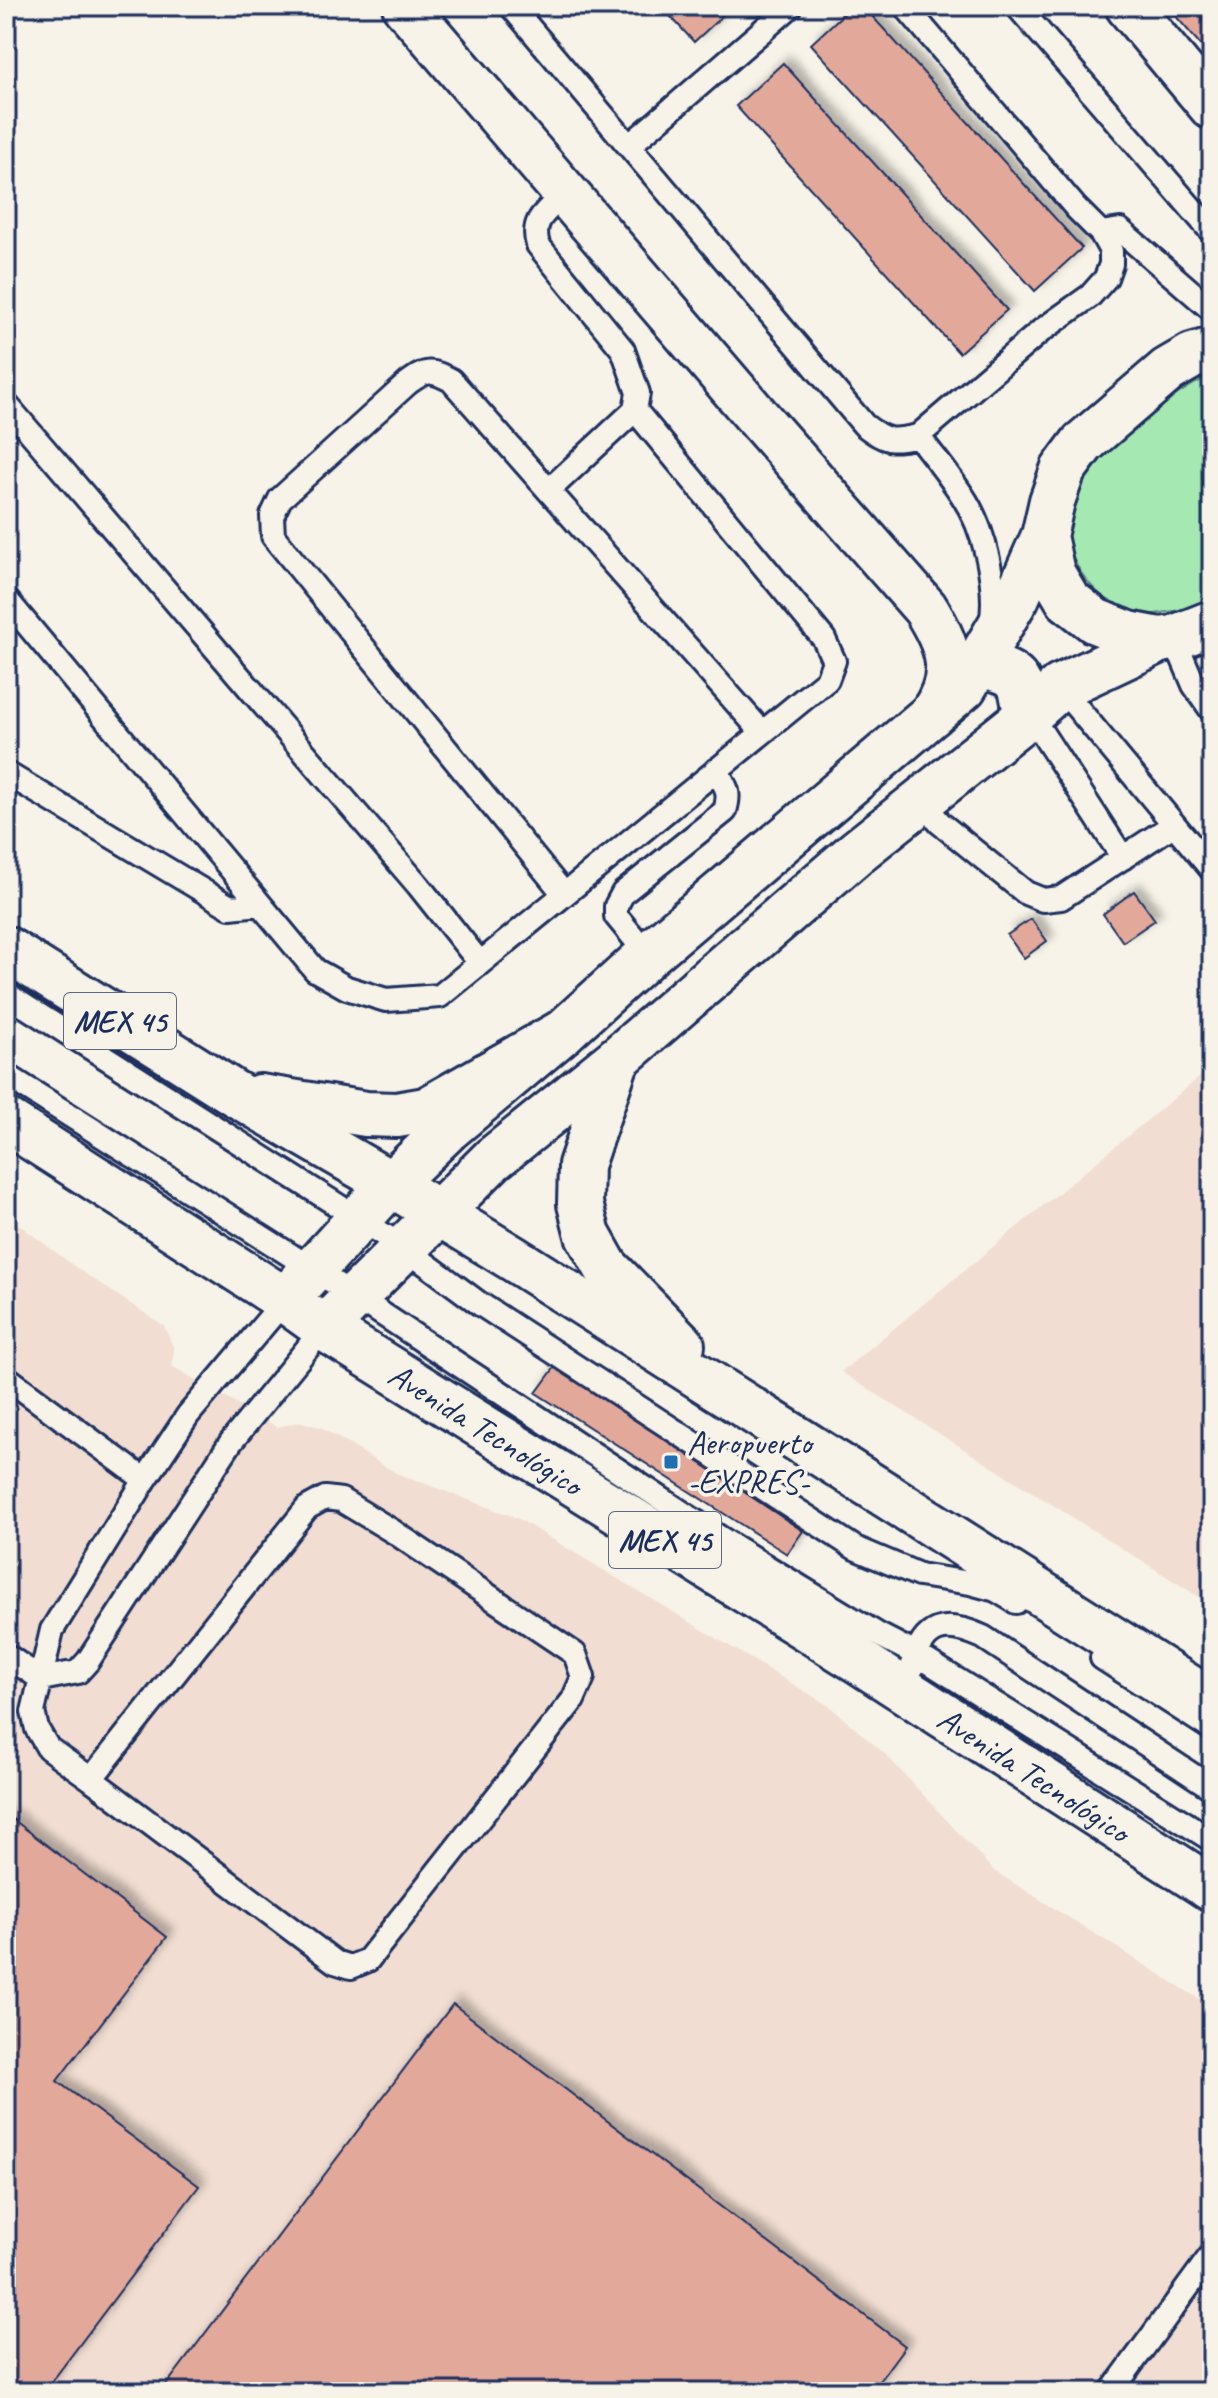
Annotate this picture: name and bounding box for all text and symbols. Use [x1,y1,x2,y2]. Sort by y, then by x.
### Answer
road number: MEX 45 [64,993,176,1049]
street label: Avenida Tecnológico [381,1353,594,1508]
place label: Aeropuerto -EXPRES- [687,1421,815,1503]
marker: Aeropuerto -EXPRES- [662,1453,680,1471]
road number: MEX 45 [609,1512,721,1568]
street label: Avenida Tecnológico [930,1697,1141,1854]

